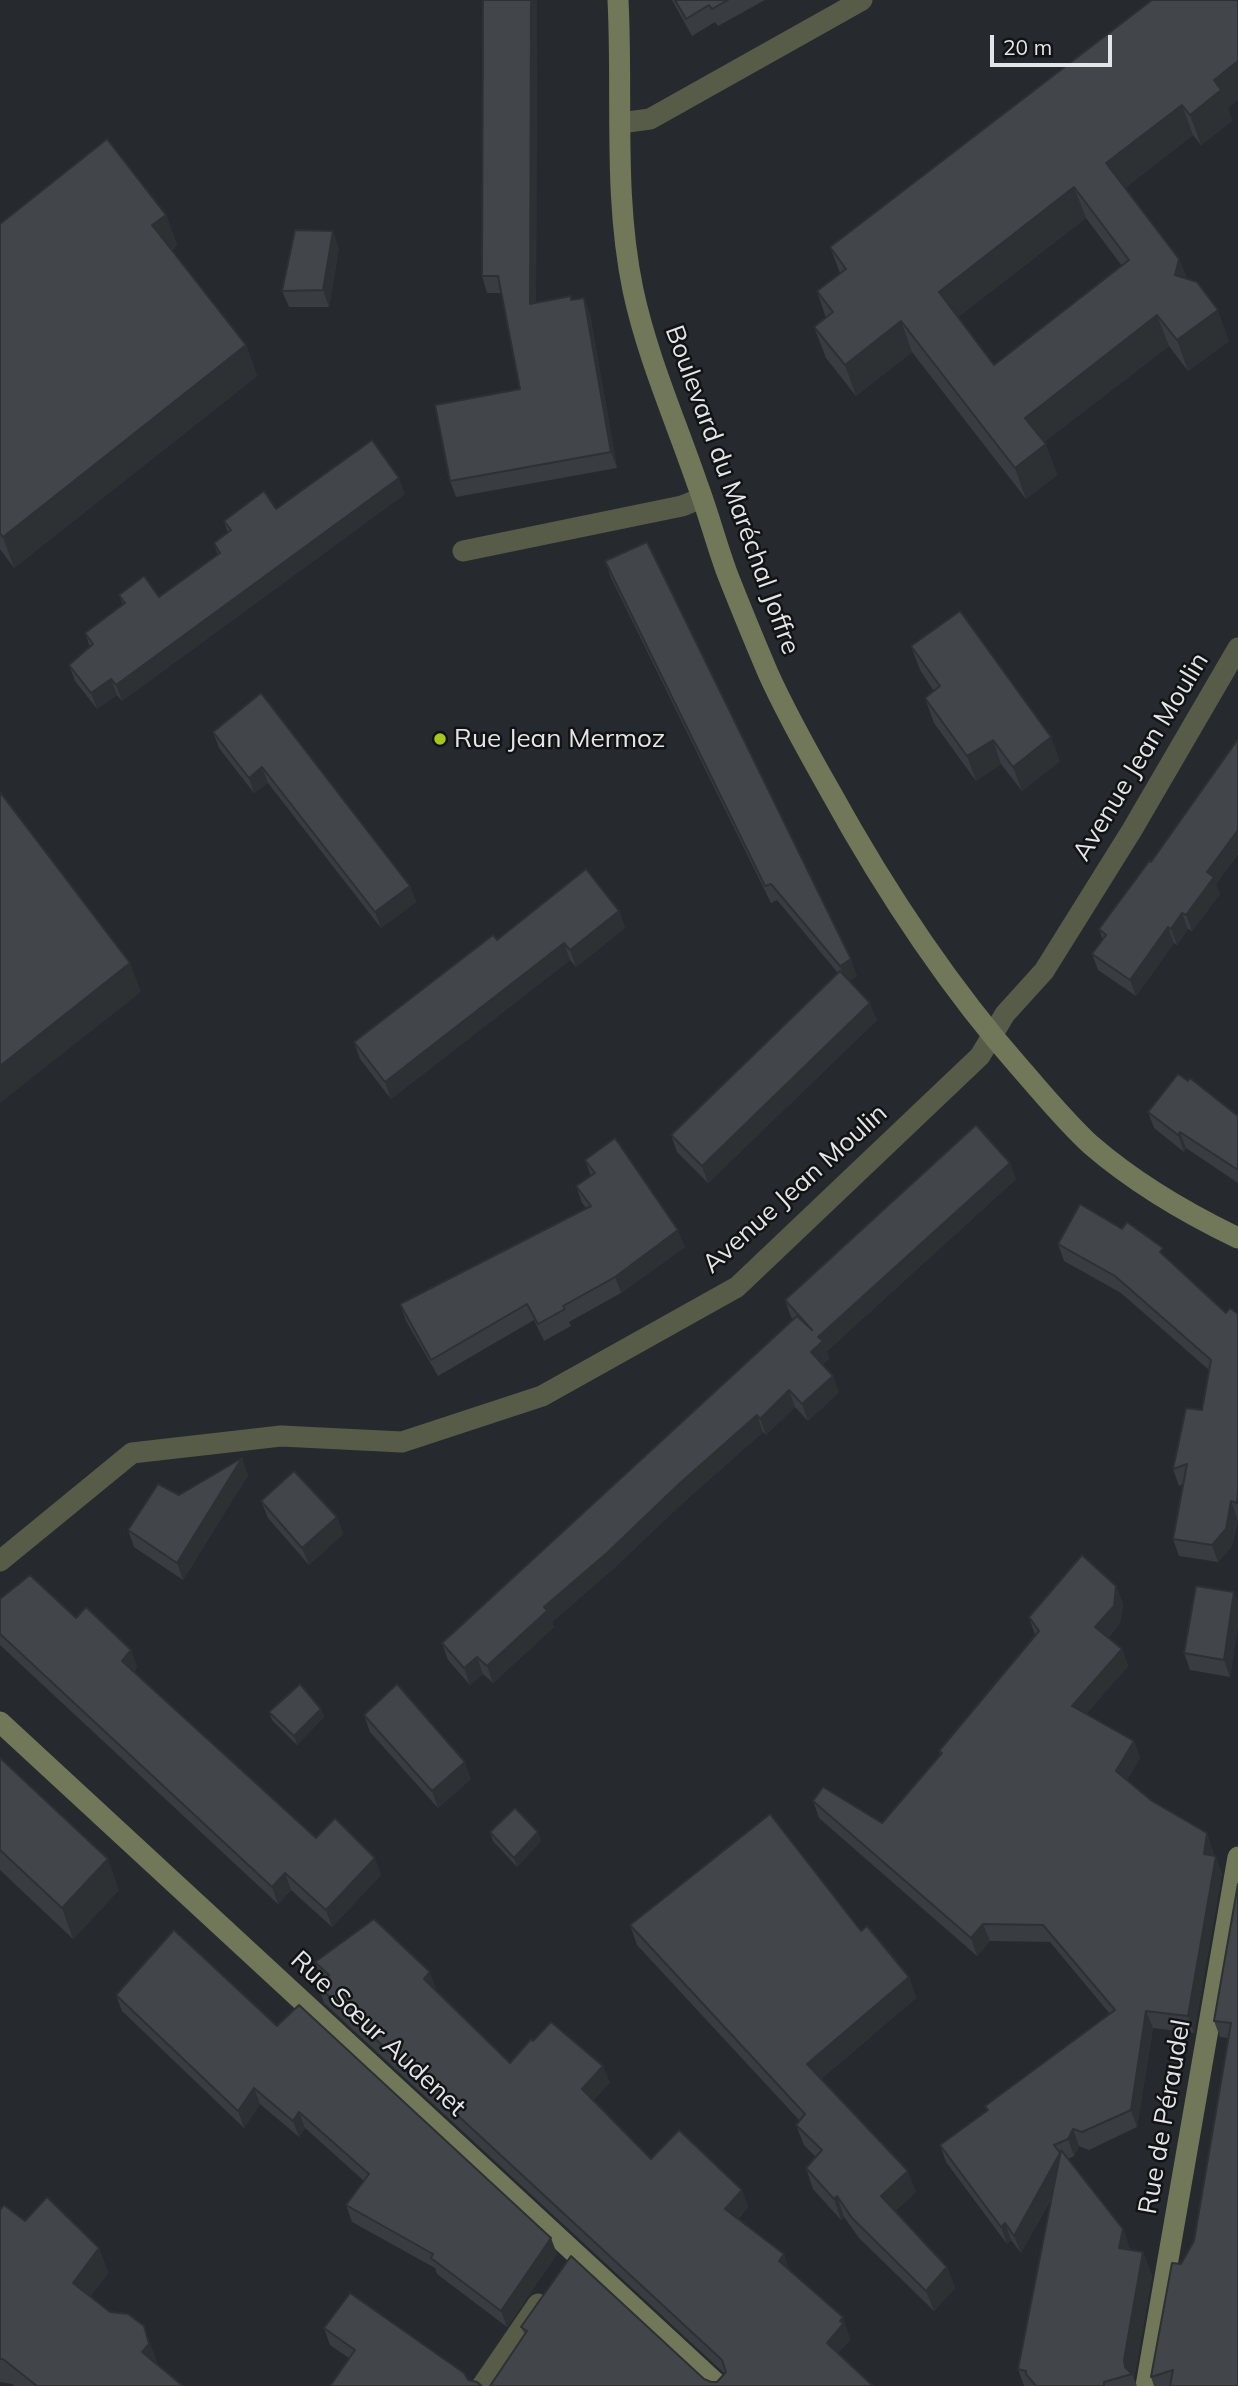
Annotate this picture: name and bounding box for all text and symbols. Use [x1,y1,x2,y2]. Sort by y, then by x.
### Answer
scale bar [993,21,1116,65]
text: 20 m [1003,34,1052,60]
street label: Boulevard du Maréchal Joffre [658,321,806,659]
street label: Avenue Jean Moulin [1066,647,1216,867]
place label: Rue Jean Mermoz [454,723,665,755]
marker: Rue Jean Mermoz [432,731,448,747]
street label: Avenue Jean Moulin [696,1098,894,1280]
street label: Rue Sœur Audenet [284,1945,472,2123]
street label: Rue de Péraudel [1133,2017,1197,2217]

